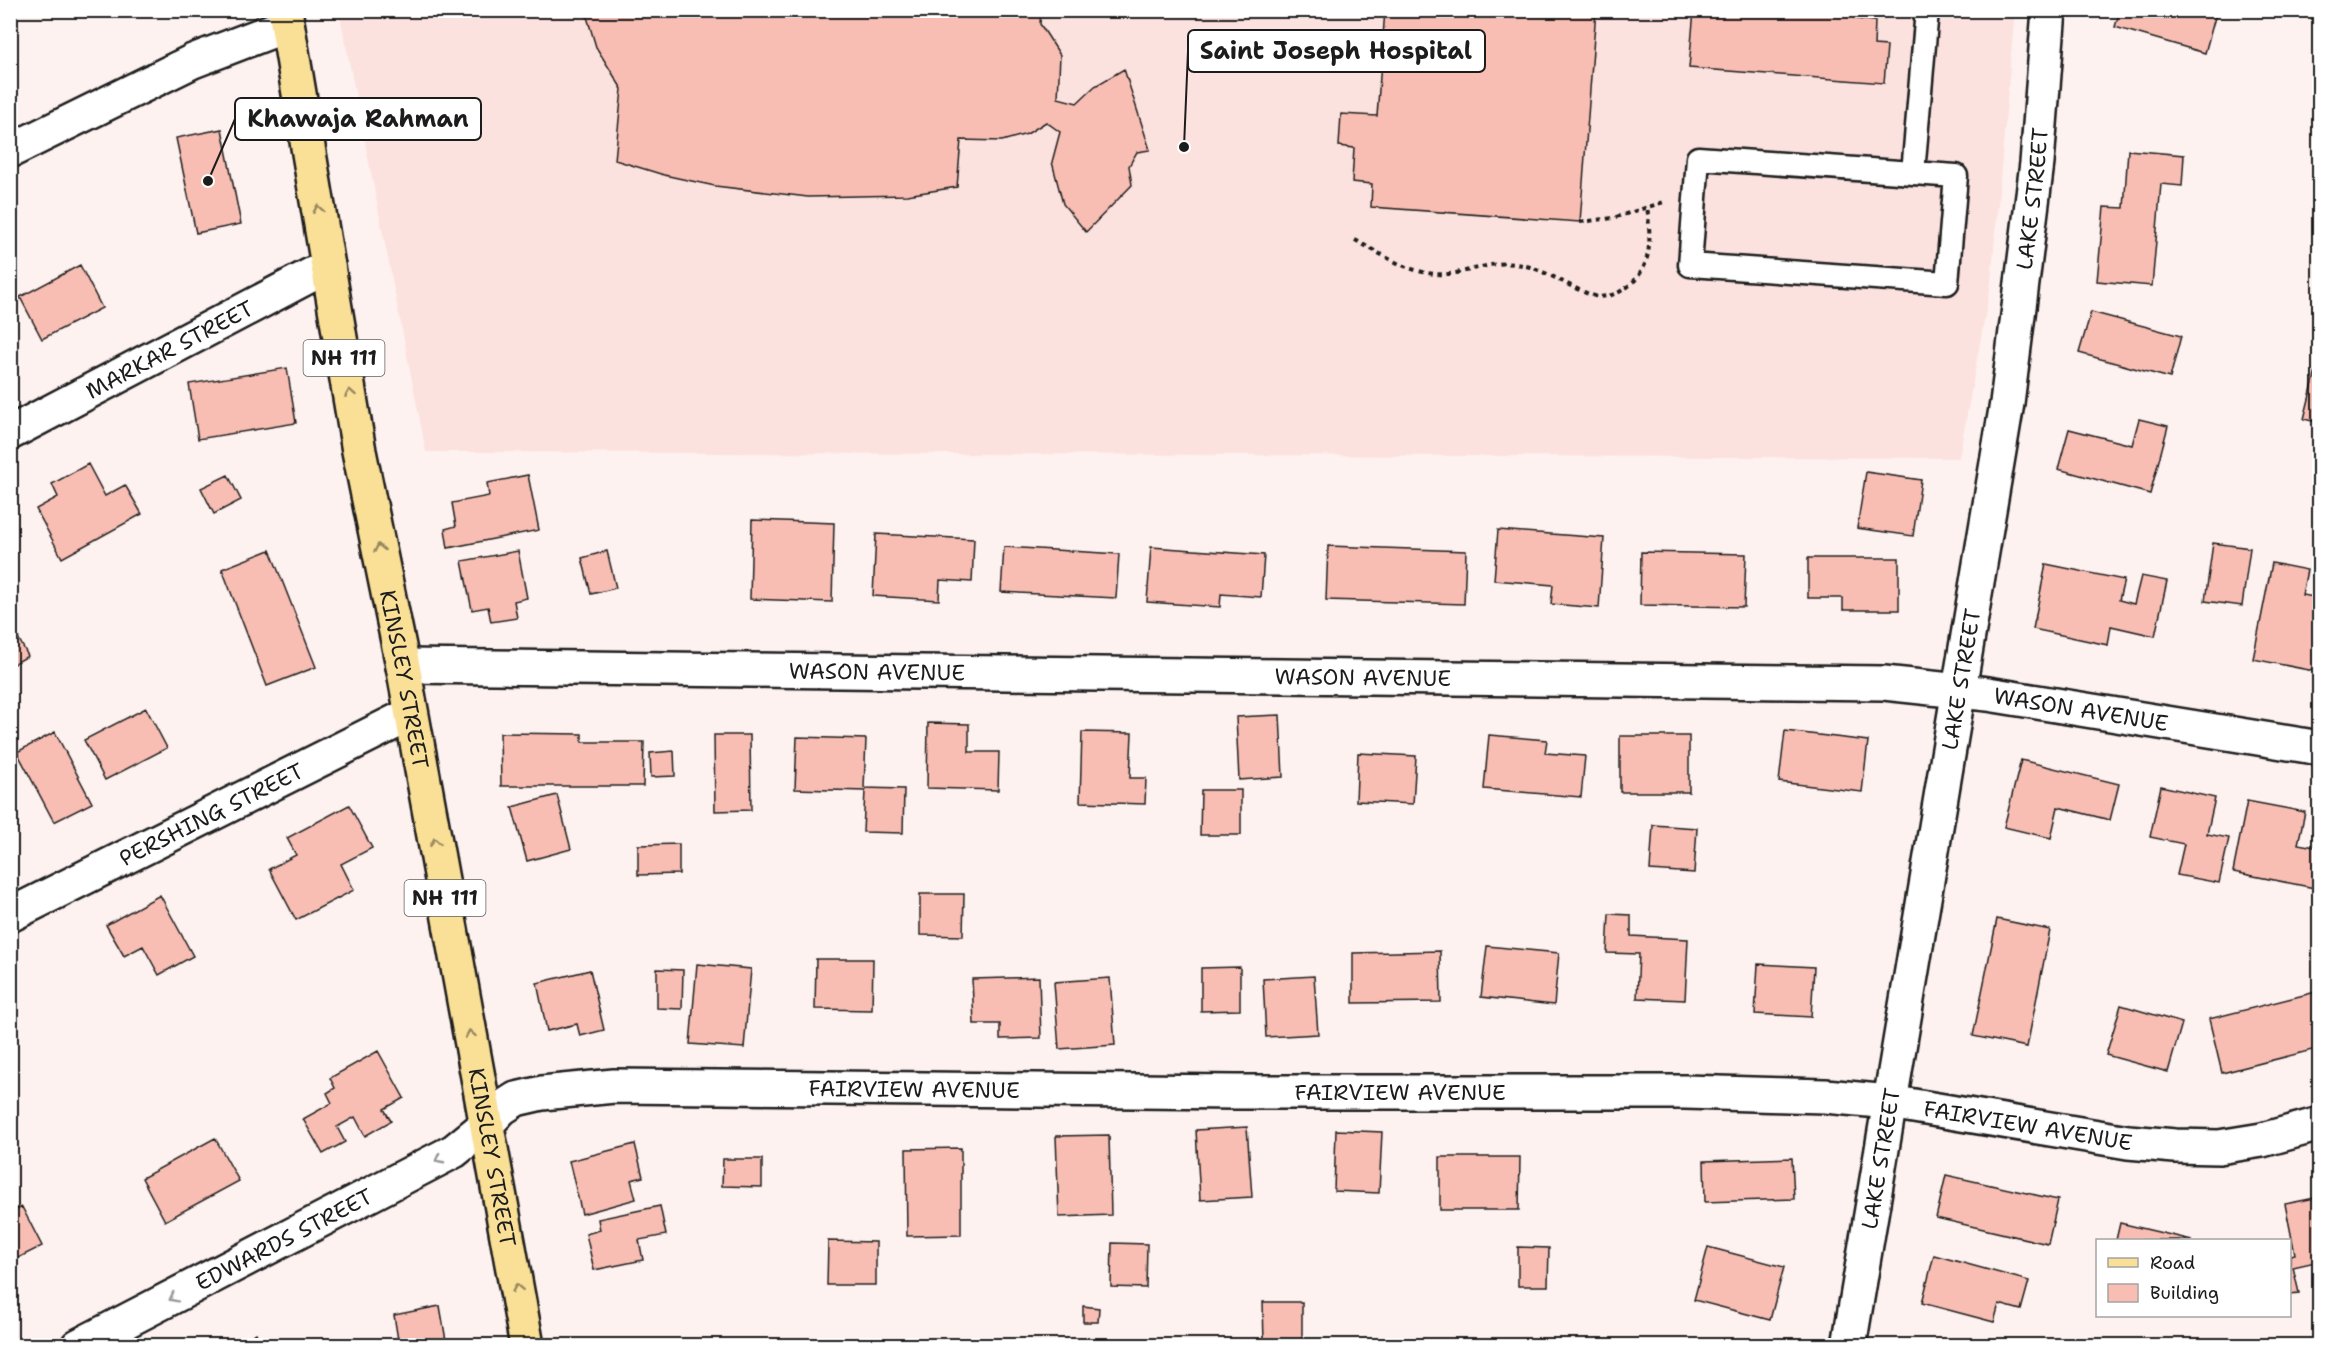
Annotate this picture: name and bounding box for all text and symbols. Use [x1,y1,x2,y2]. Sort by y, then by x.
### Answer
callout: Saint Joseph Hospital [1188,30,1485,72]
text: Saint Joseph Hospital [1200,35,1472,67]
callout: Khawaja Rahman [235,98,481,140]
text: Khawaja Rahman [247,103,469,135]
street label: LAKE STREET [2009,126,2054,271]
one-way arrow [312,204,325,214]
street label: MARKAR STREET [81,293,259,405]
road number: NH 111 [304,340,385,376]
one-way arrow [344,388,356,398]
one-way arrow [373,543,386,553]
street label: KINSLEY STREET [373,587,436,771]
street label: LAKE STREET [1935,606,1987,752]
street label: WASON AVENUE [789,656,965,687]
street label: WASON AVENUE [1275,662,1451,693]
street label: WASON AVENUE [1992,681,2171,738]
street label: PERSHING STREET [114,756,309,873]
one-way arrow [429,838,442,848]
road number: NH 111 [404,880,486,916]
one-way arrow [464,1030,477,1040]
street label: KINSLEY STREET [462,1065,523,1250]
street label: FAIRVIEW AVENUE [808,1073,1020,1104]
street label: FAIRVIEW AVENUE [1295,1078,1506,1107]
street label: LAKE STREET [1854,1085,1907,1231]
street label: FAIRVIEW AVENUE [1921,1093,2134,1157]
one-way arrow [435,1152,445,1163]
street label: EDWARDS STREET [191,1181,378,1297]
legend [2096,1239,2291,1317]
text: Road [2150,1251,2195,1275]
text: Building [2150,1281,2219,1305]
one-way arrow [511,1283,524,1293]
one-way arrow [168,1290,179,1302]

